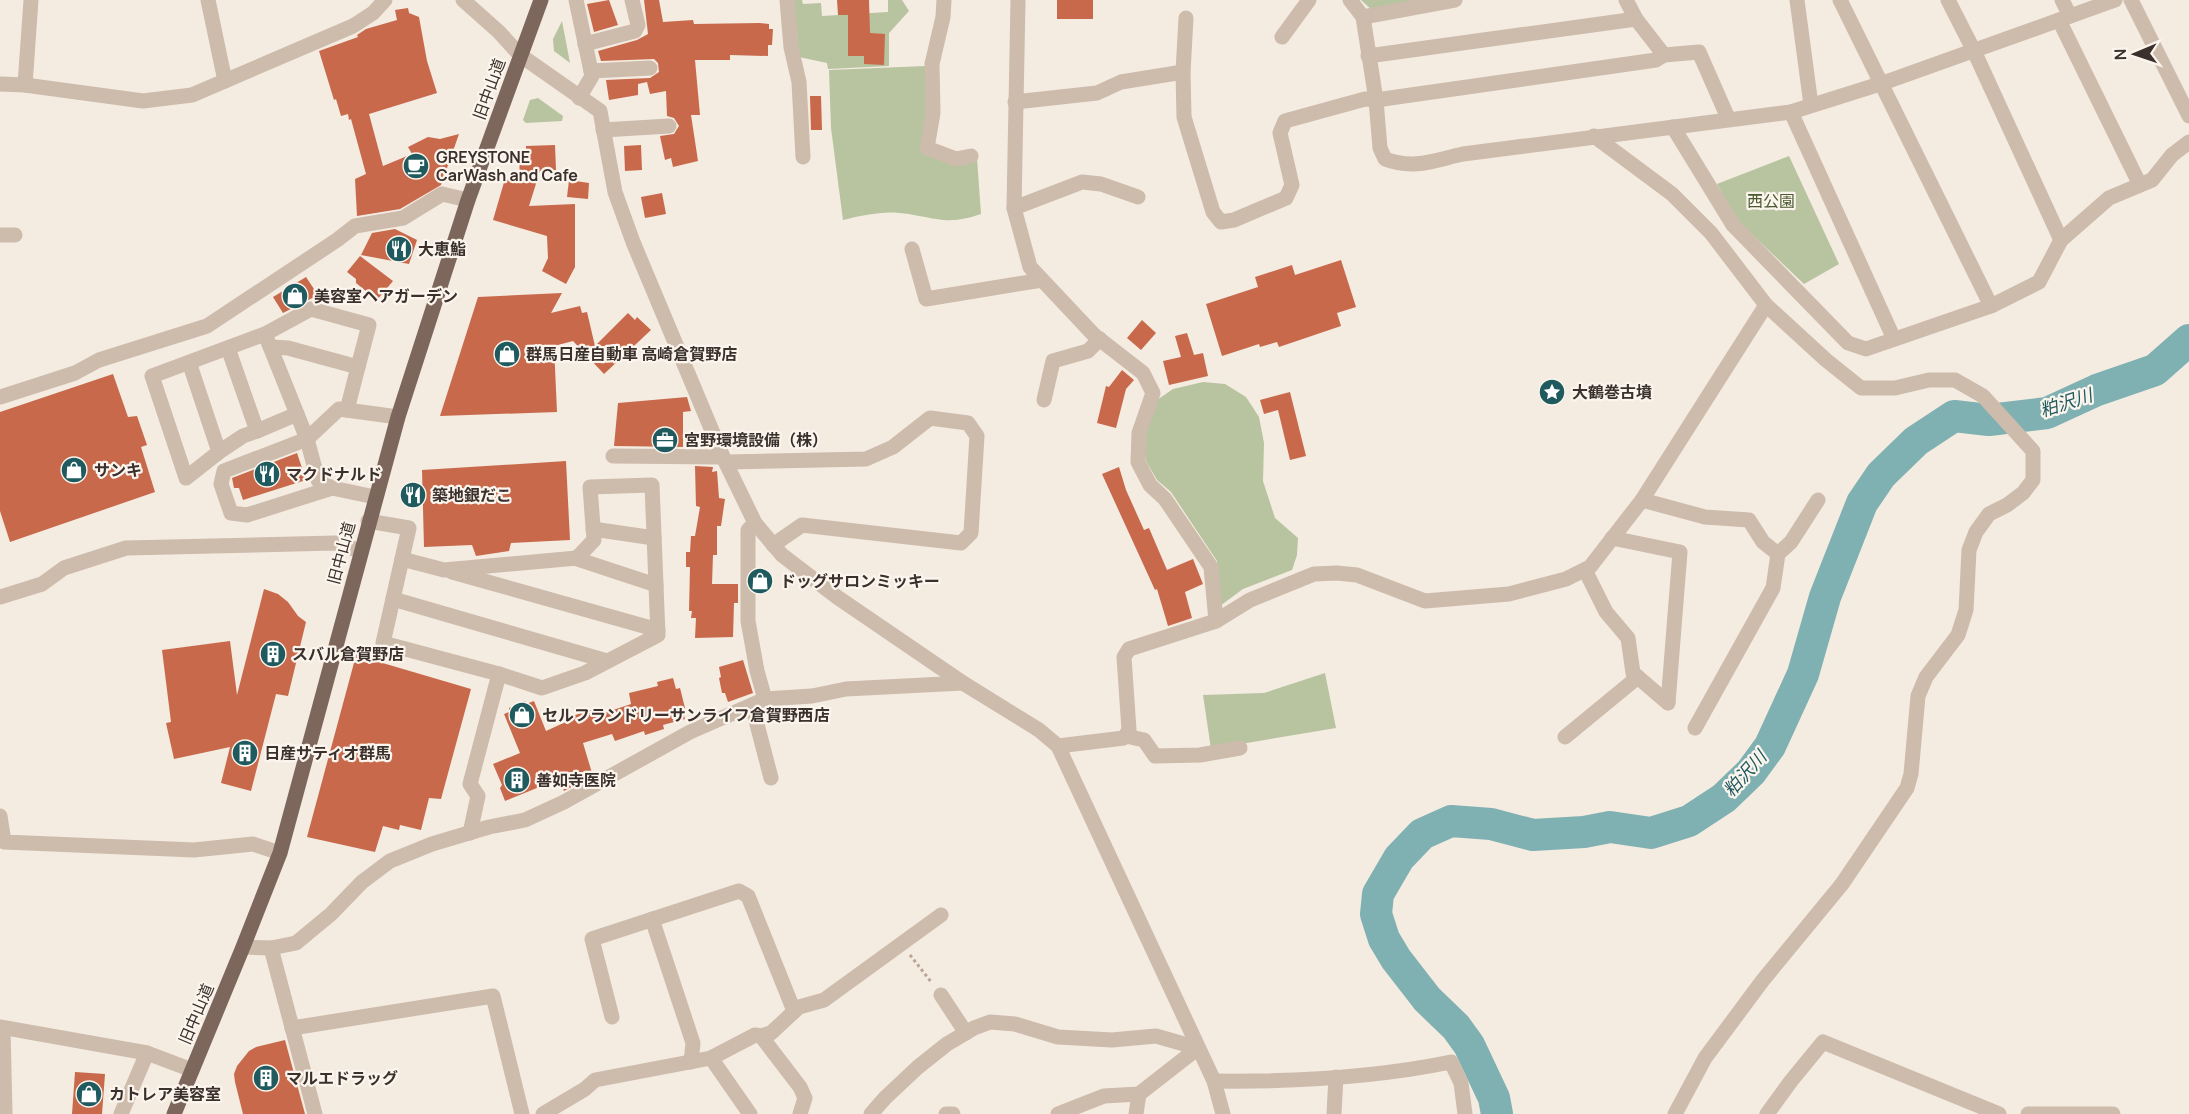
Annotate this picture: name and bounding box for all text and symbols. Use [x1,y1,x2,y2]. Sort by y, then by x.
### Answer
north arrow [2105,24,2165,84]
text: N [2109,48,2131,61]
street label: 旧中山道 [468,55,510,123]
place label: GREYSTONE CarWash and Cafe [436,146,578,186]
cafe icon: GREYSTONE CarWash and Cafe [401,151,431,181]
park label: 西公園 [1747,190,1795,212]
restaurant icon: 大恵鮨 [384,234,414,264]
place label: 大恵鮨 [418,238,466,260]
shop icon: 美容室ヘアガーデン [280,281,310,311]
place label: 美容室ヘアガーデン [314,285,458,307]
shop icon: 群馬日産自動車 高崎倉賀野店 [492,339,522,369]
place label: 群馬日産自動車 高崎倉賀野店 [526,343,737,365]
place icon: 大鶴巻古墳 [1537,377,1567,407]
place label: 大鶴巻古墳 [1572,381,1652,403]
water label: 粕沢川 [2036,382,2097,422]
office icon: 宮野環境設備（株） [650,425,680,455]
place label: 宮野環境設備（株） [684,429,828,451]
shop icon: サンキ [59,455,89,485]
place label: サンキ [94,459,142,481]
restaurant icon: マクドナルド [252,459,282,489]
place label: マクドナルド [286,463,382,485]
restaurant icon: 築地銀だこ [398,480,428,510]
place label: 築地銀だこ [432,484,512,506]
street label: 旧中山道 [322,519,360,587]
shop icon: ドッグサロンミッキー [745,566,775,596]
place label: ドッグサロンミッキー [780,570,940,592]
building icon: スバル倉賀野店 [258,639,288,669]
place label: スバル倉賀野店 [292,643,404,665]
shop icon: セルフランドリーサンライフ倉賀野西店 [507,700,537,730]
place label: セルフランドリーサンライフ倉賀野西店 [542,704,830,726]
building icon: 日産サティオ群馬 [230,738,260,768]
place label: 日産サティオ群馬 [264,742,391,764]
water label: 粕沢川 [1717,744,1773,801]
building icon: 善如寺医院 [502,765,532,795]
place label: 善如寺医院 [536,769,616,791]
street label: 旧中山道 [173,980,219,1048]
building icon: マルエドラッグ [251,1063,281,1093]
place label: マルエドラッグ [286,1067,398,1089]
shop icon: カトレア美容室 [74,1079,104,1109]
place label: カトレア美容室 [109,1083,221,1105]

